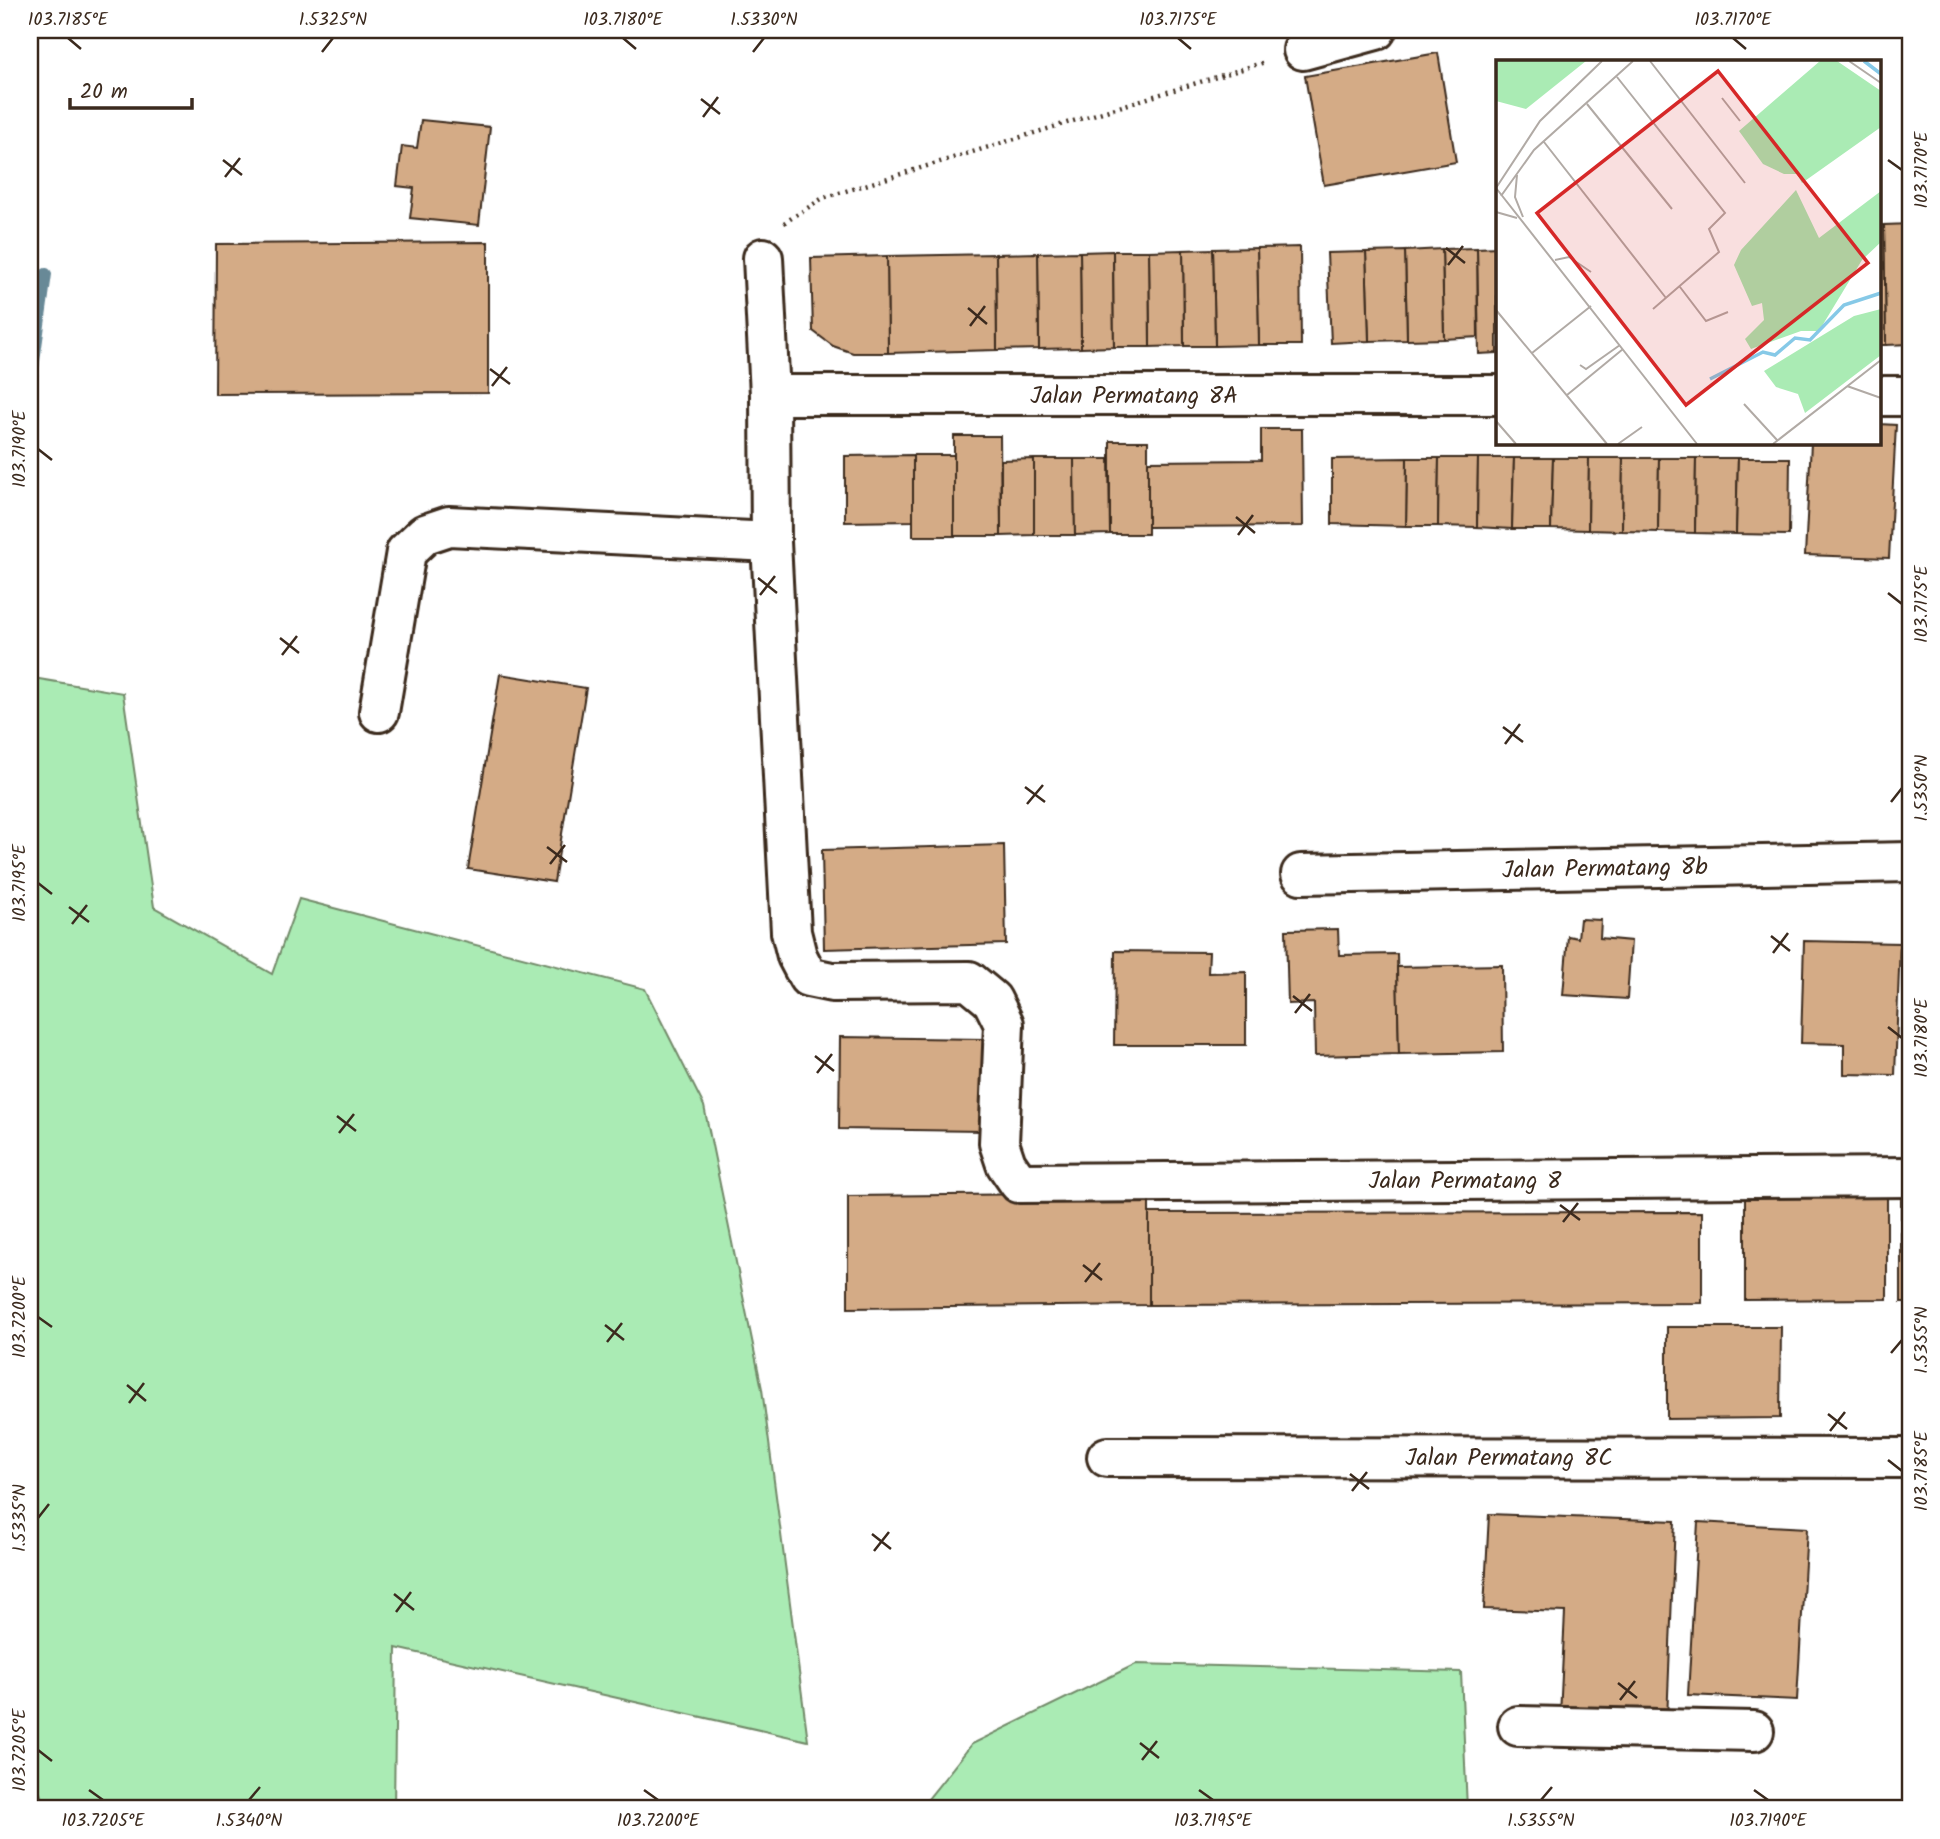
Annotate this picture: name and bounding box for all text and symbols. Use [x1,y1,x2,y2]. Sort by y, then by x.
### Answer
text: 103.7185°E [28,6,109,35]
text: 1.5325°N [299,6,367,35]
text: 103.7180°E [583,6,663,35]
text: 1.5330°N [730,6,798,35]
text: 103.7175°E [1139,6,1217,35]
text: 103.7170°E [1694,6,1772,35]
inset map [1496,60,1881,444]
scale bar [70,66,192,110]
text: 20 m [80,76,128,109]
text: 103.7170°E [1908,131,1937,209]
street label: Jalan Permatang 8A [1030,377,1238,416]
text: 103.7190°E [6,410,35,488]
text: 103.7175°E [1908,565,1937,643]
text: 1.5350°N [1908,755,1937,821]
text: 103.7195°E [6,843,35,922]
street label: Jalan Permatang 8b [1502,848,1709,891]
text: 103.7180°E [1908,998,1937,1078]
street label: Jalan Permatang 8 [1369,1162,1562,1201]
text: 103.7200°E [6,1275,35,1358]
text: 1.5355°N [1908,1306,1937,1374]
text: 103.7185°E [1908,1430,1937,1511]
street label: Jalan Permatang 8C [1405,1439,1613,1478]
text: 1.5335°N [6,1484,35,1552]
text: 103.7205°E [6,1708,35,1792]
text: 103.7205°E [61,1807,145,1836]
text: 1.5340°N [215,1807,283,1836]
text: 103.7200°E [617,1807,700,1836]
text: 103.7195°E [1174,1807,1253,1836]
text: 1.5355°N [1507,1807,1575,1836]
text: 103.7190°E [1729,1807,1807,1836]

